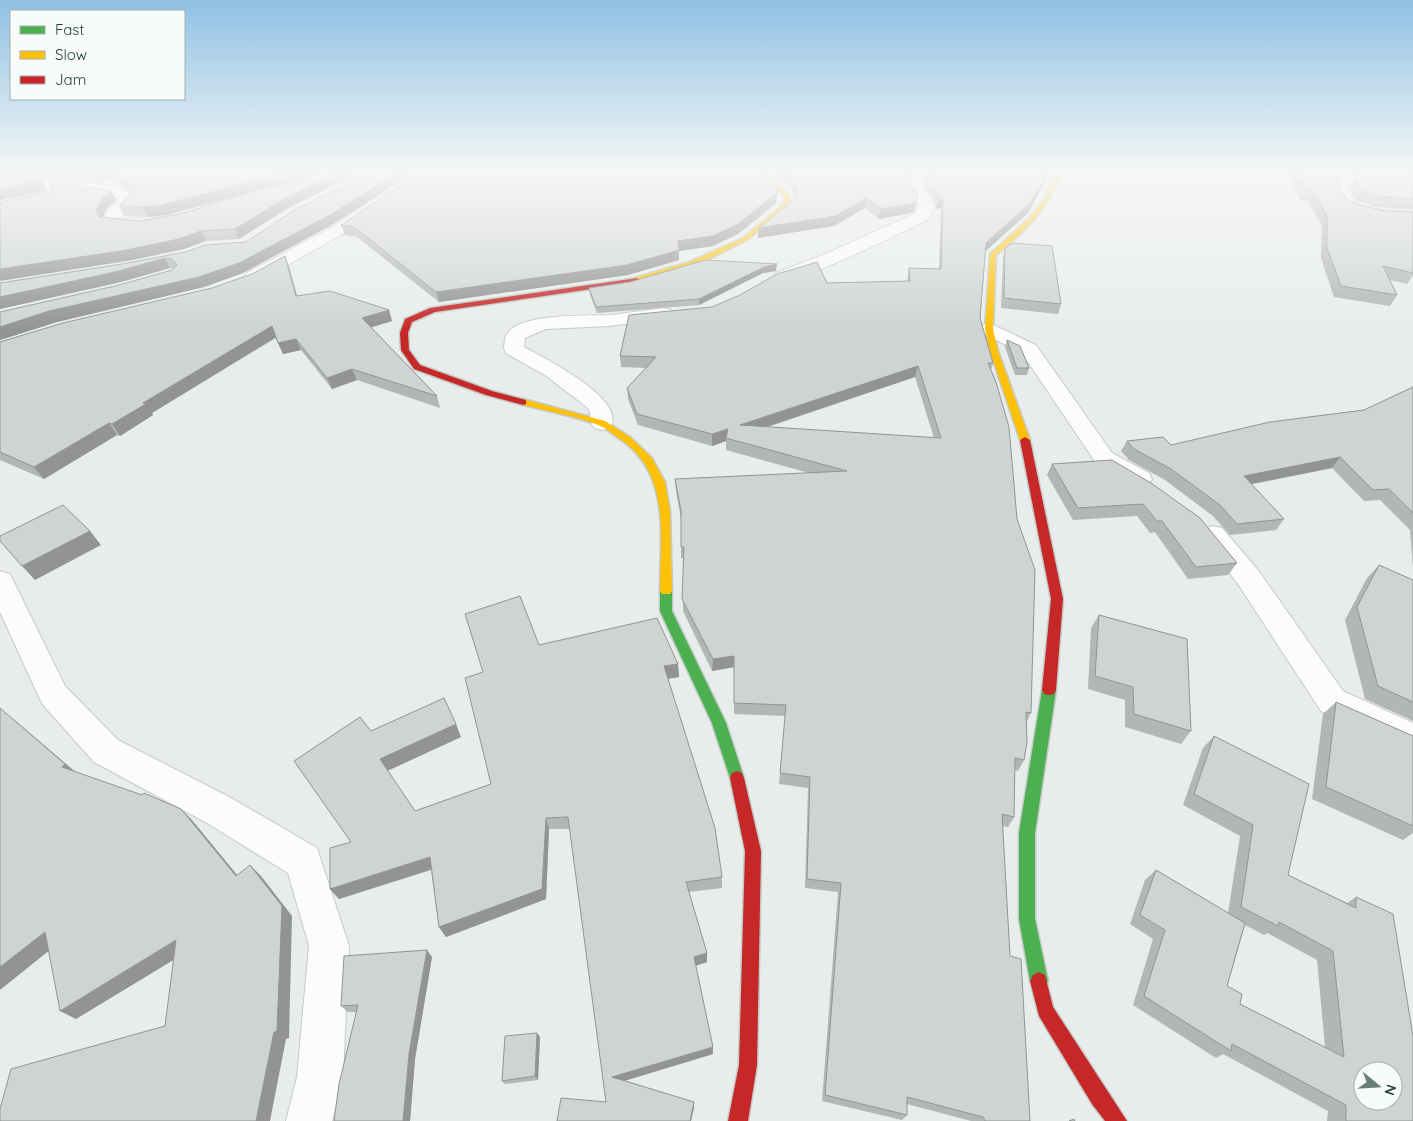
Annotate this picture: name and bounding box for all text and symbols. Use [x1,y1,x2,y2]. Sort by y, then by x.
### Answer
legend [10,10,185,100]
text: Fast [55,20,84,39]
text: Slow [55,45,87,64]
text: Jam [55,70,86,89]
north arrow [1353,1061,1403,1111]
text: N [1380,1082,1401,1098]

